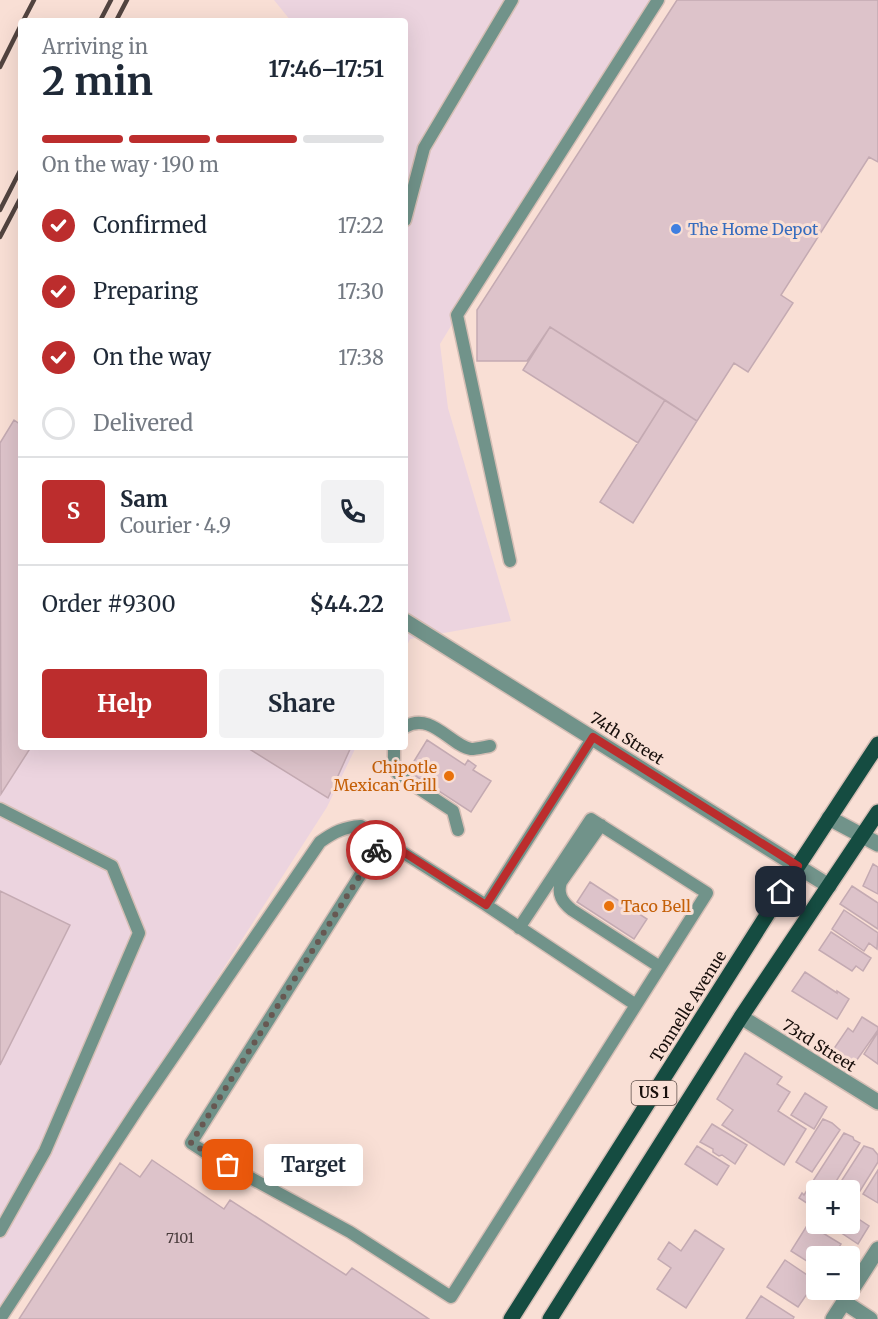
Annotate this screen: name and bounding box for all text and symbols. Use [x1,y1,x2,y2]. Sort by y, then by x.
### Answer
text: Arriving in [42,34,148,59]
text: 17:46–17:51 [269,55,384,83]
text: 2 min [42,57,153,106]
text: On the way · 190 m [42,152,219,177]
icon: check [42,209,75,242]
text: Confirmed [93,211,207,239]
text: 17:22 [338,213,384,238]
place label: The Home Depot [688,219,819,239]
marker: The Home Depot [669,222,683,236]
icon: check [42,275,75,308]
text: Preparing [93,277,198,305]
text: 17:30 [337,279,384,304]
icon: check [42,341,75,374]
text: On the way [93,343,211,371]
text: 17:38 [338,345,384,370]
text: Delivered [93,409,193,437]
button: phone [321,480,384,543]
text: Sam [120,485,168,513]
text: S [67,497,80,525]
text: Courier · 4.9 [120,513,231,538]
text: Order #9300 [42,590,176,618]
text: $44.22 [310,590,384,618]
button: Help [42,669,207,738]
button: Share [219,669,384,738]
street label: 74th Street [586,707,668,769]
place label: Chipotle Mexican Grill [334,757,437,795]
marker: Chipotle Mexican Grill [442,769,456,783]
courier [346,820,406,880]
icon: bike [360,834,393,867]
pin [755,866,806,917]
icon: home [764,875,797,908]
place label: Taco Bell [621,896,691,916]
marker: Taco Bell [602,899,616,913]
street label: Tonnelle Avenue [646,947,730,1065]
street label: 73rd Street [778,1014,860,1076]
road number: US 1 [632,1081,676,1105]
pin [202,1139,253,1190]
callout: Target [264,1144,363,1186]
icon: bag [211,1148,244,1181]
text: Target [281,1152,346,1177]
map controls [806,1180,860,1300]
button: + [806,1180,860,1234]
house number: 7101 [166,1229,194,1247]
button: − [806,1246,860,1300]

